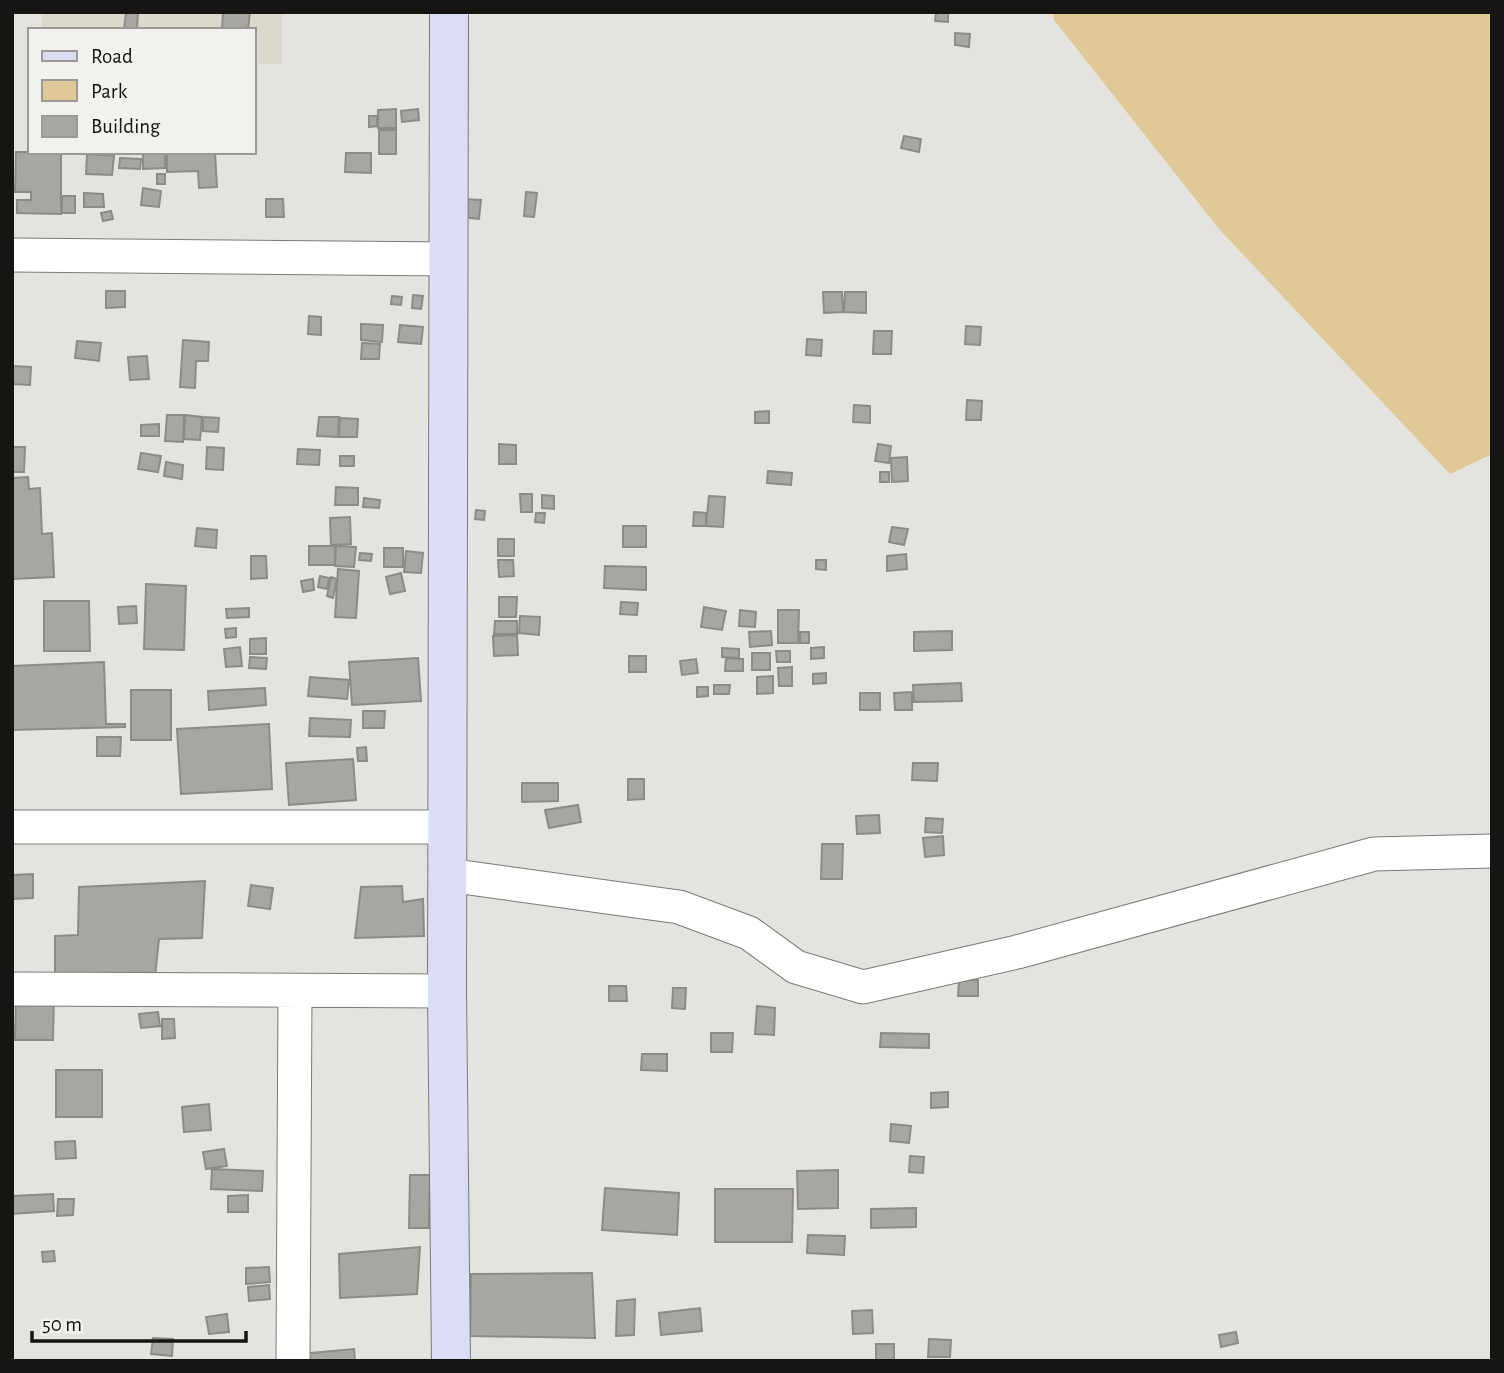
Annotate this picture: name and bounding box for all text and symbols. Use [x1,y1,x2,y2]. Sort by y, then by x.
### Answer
legend [28,28,256,154]
text: Road [91,46,133,67]
text: Park [91,81,128,102]
text: Building [91,116,161,137]
scale bar [32,1300,245,1344]
text: 50 m [42,1314,82,1335]

